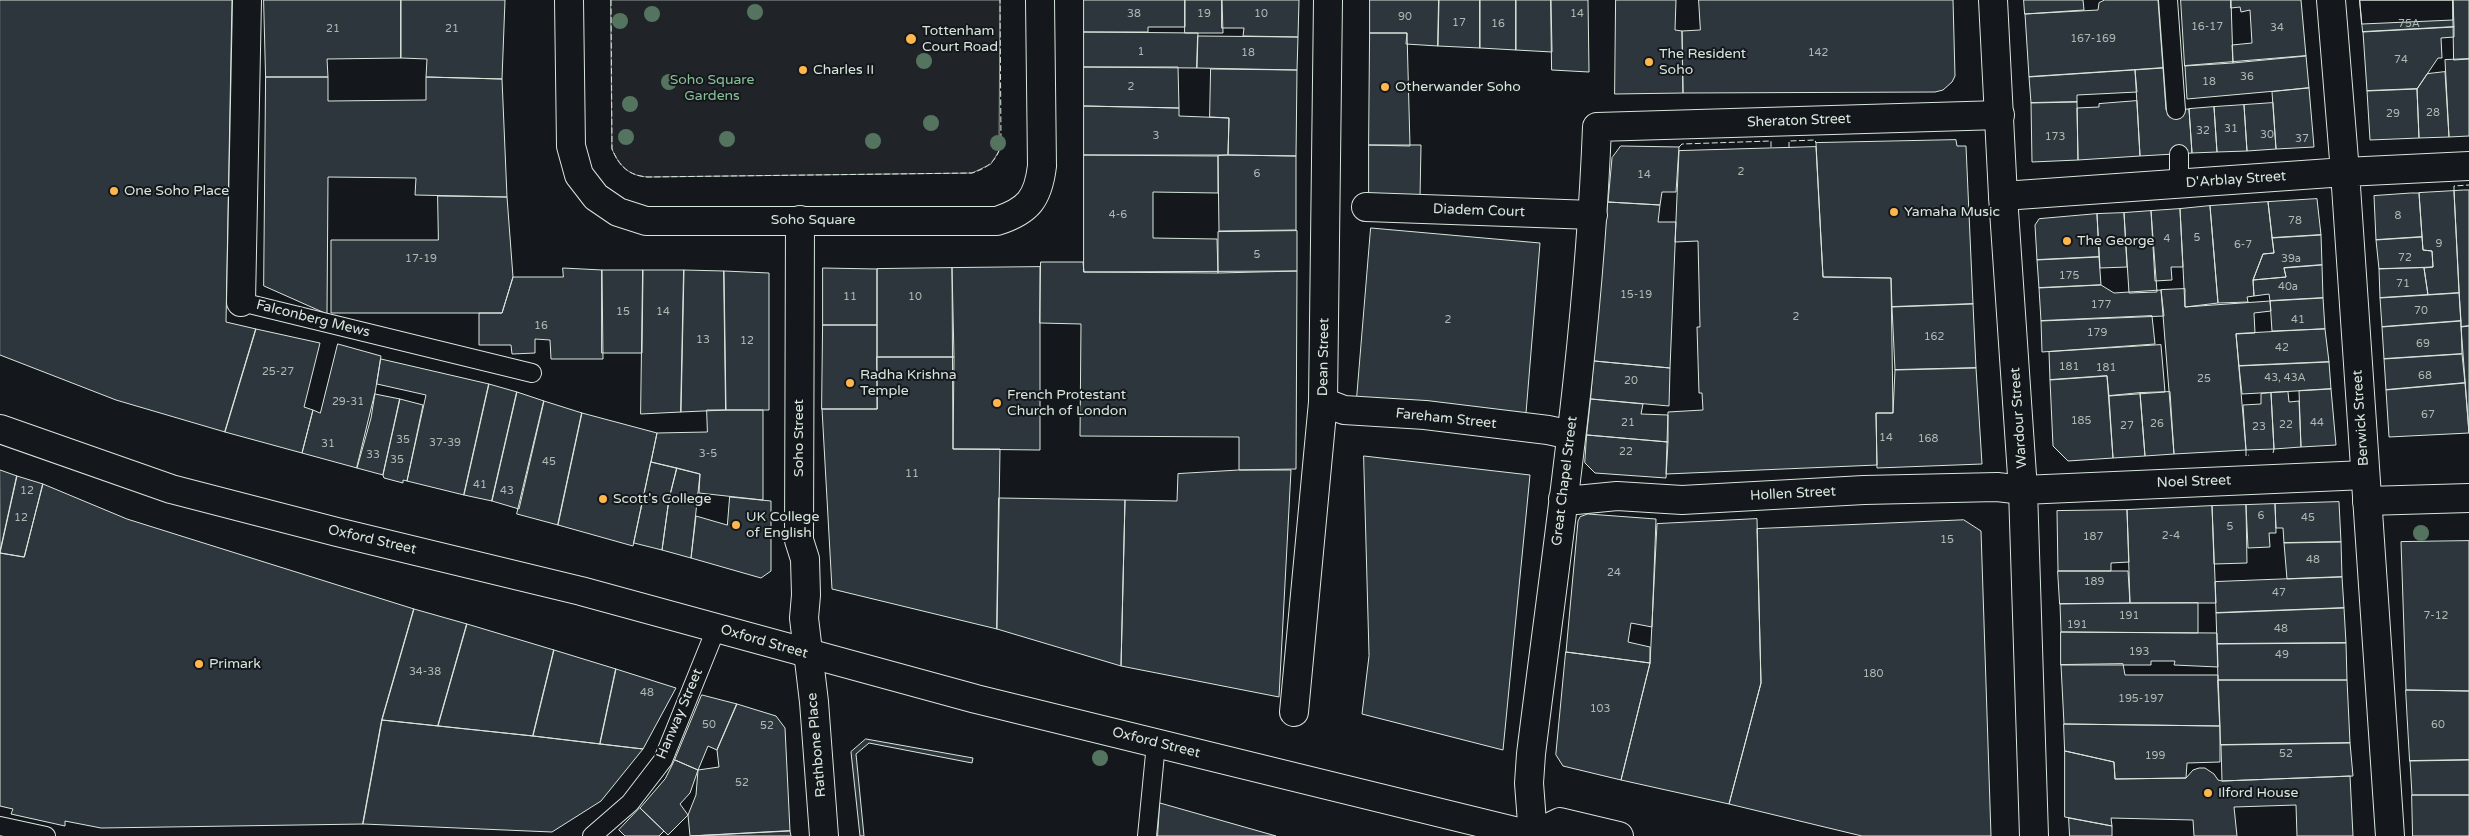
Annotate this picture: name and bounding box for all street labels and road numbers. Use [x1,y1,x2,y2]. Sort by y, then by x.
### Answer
street label: Sheraton Street [1747,111,1851,131]
street label: D'Arblay Street [2185,168,2287,192]
street label: Diadem Court [1433,201,1525,221]
street label: Soho Square [771,212,855,228]
street label: Falconberg Mews [254,297,372,341]
street label: Dean Street [1315,318,1333,396]
street label: Wardour Street [2007,367,2031,469]
street label: Berwick Street [2349,369,2373,467]
street label: Soho Street [791,399,807,477]
street label: Fareham Street [1395,405,1497,433]
street label: Great Chapel Street [1549,415,1581,547]
street label: Noel Street [2156,472,2232,492]
street label: Hollen Street [1750,483,1836,505]
street label: Oxford Street [326,522,418,558]
street label: Oxford Street [718,622,810,662]
street label: Hanway Street [653,666,707,762]
street label: Rathbone Place [804,692,830,798]
street label: Oxford Street [1110,724,1202,762]

